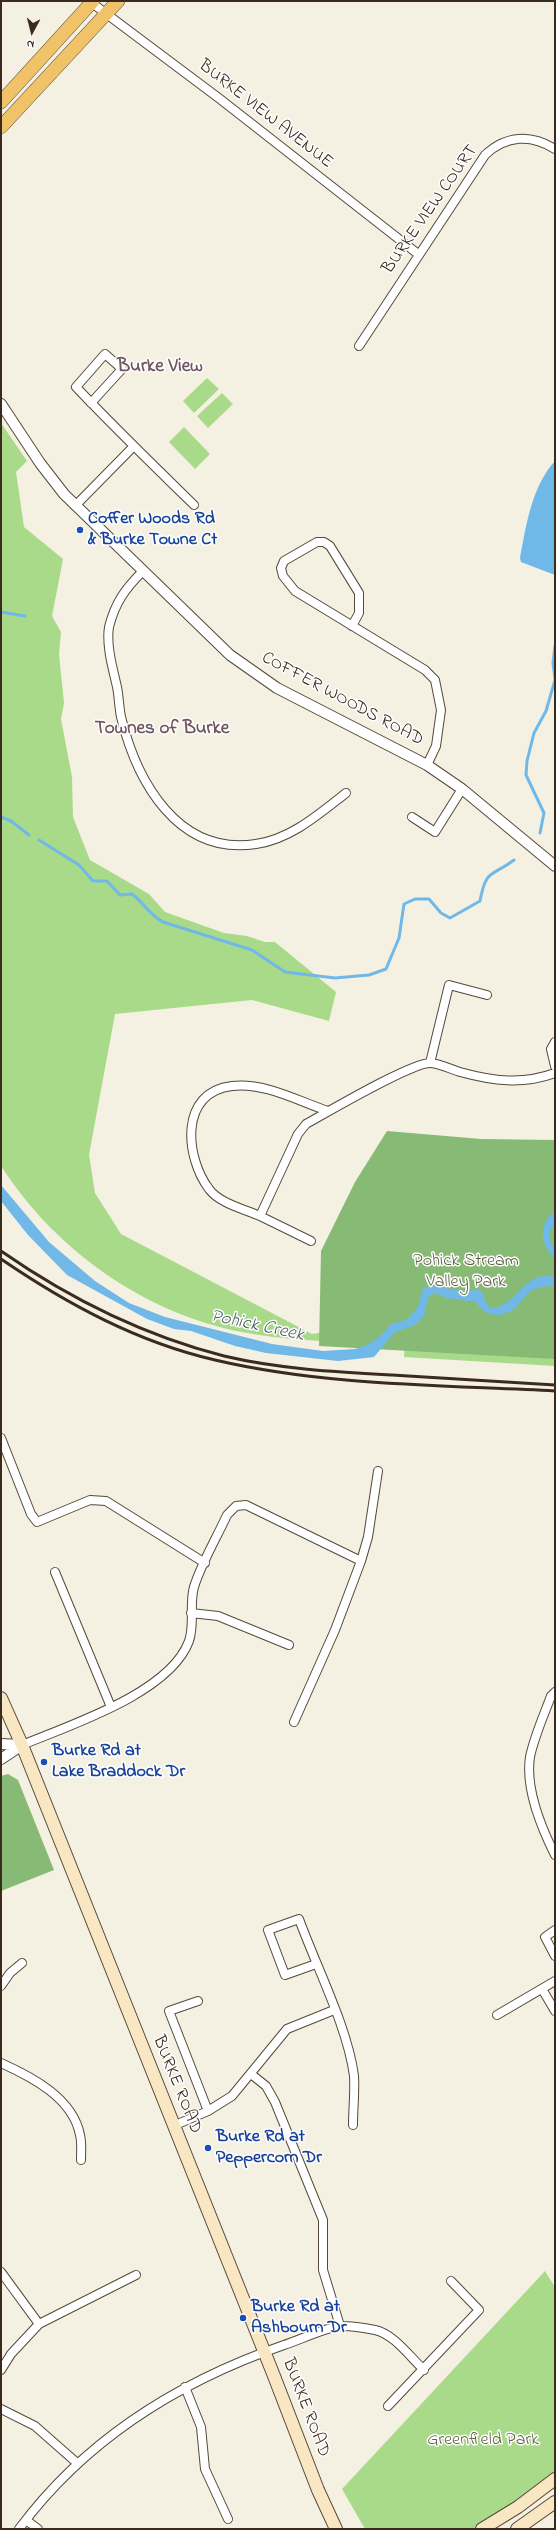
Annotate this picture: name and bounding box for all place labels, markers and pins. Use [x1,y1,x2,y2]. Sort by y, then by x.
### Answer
place label: Coffer Woods Rd & Burke Towne Ct [88,509,217,552]
marker: Coffer Woods Rd & Burke Towne Ct [75,525,85,535]
place label: Burke Rd at Lake Braddock Dr [52,1741,185,1784]
marker: Burke Rd at Lake Braddock Dr [39,1757,49,1767]
place label: Burke Rd at Peppercorn Dr [216,2127,322,2170]
marker: Burke Rd at Peppercorn Dr [203,2143,213,2153]
place label: Burke Rd at Ashbourn Dr [251,2297,347,2340]
marker: Burke Rd at Ashbourn Dr [238,2313,248,2323]

